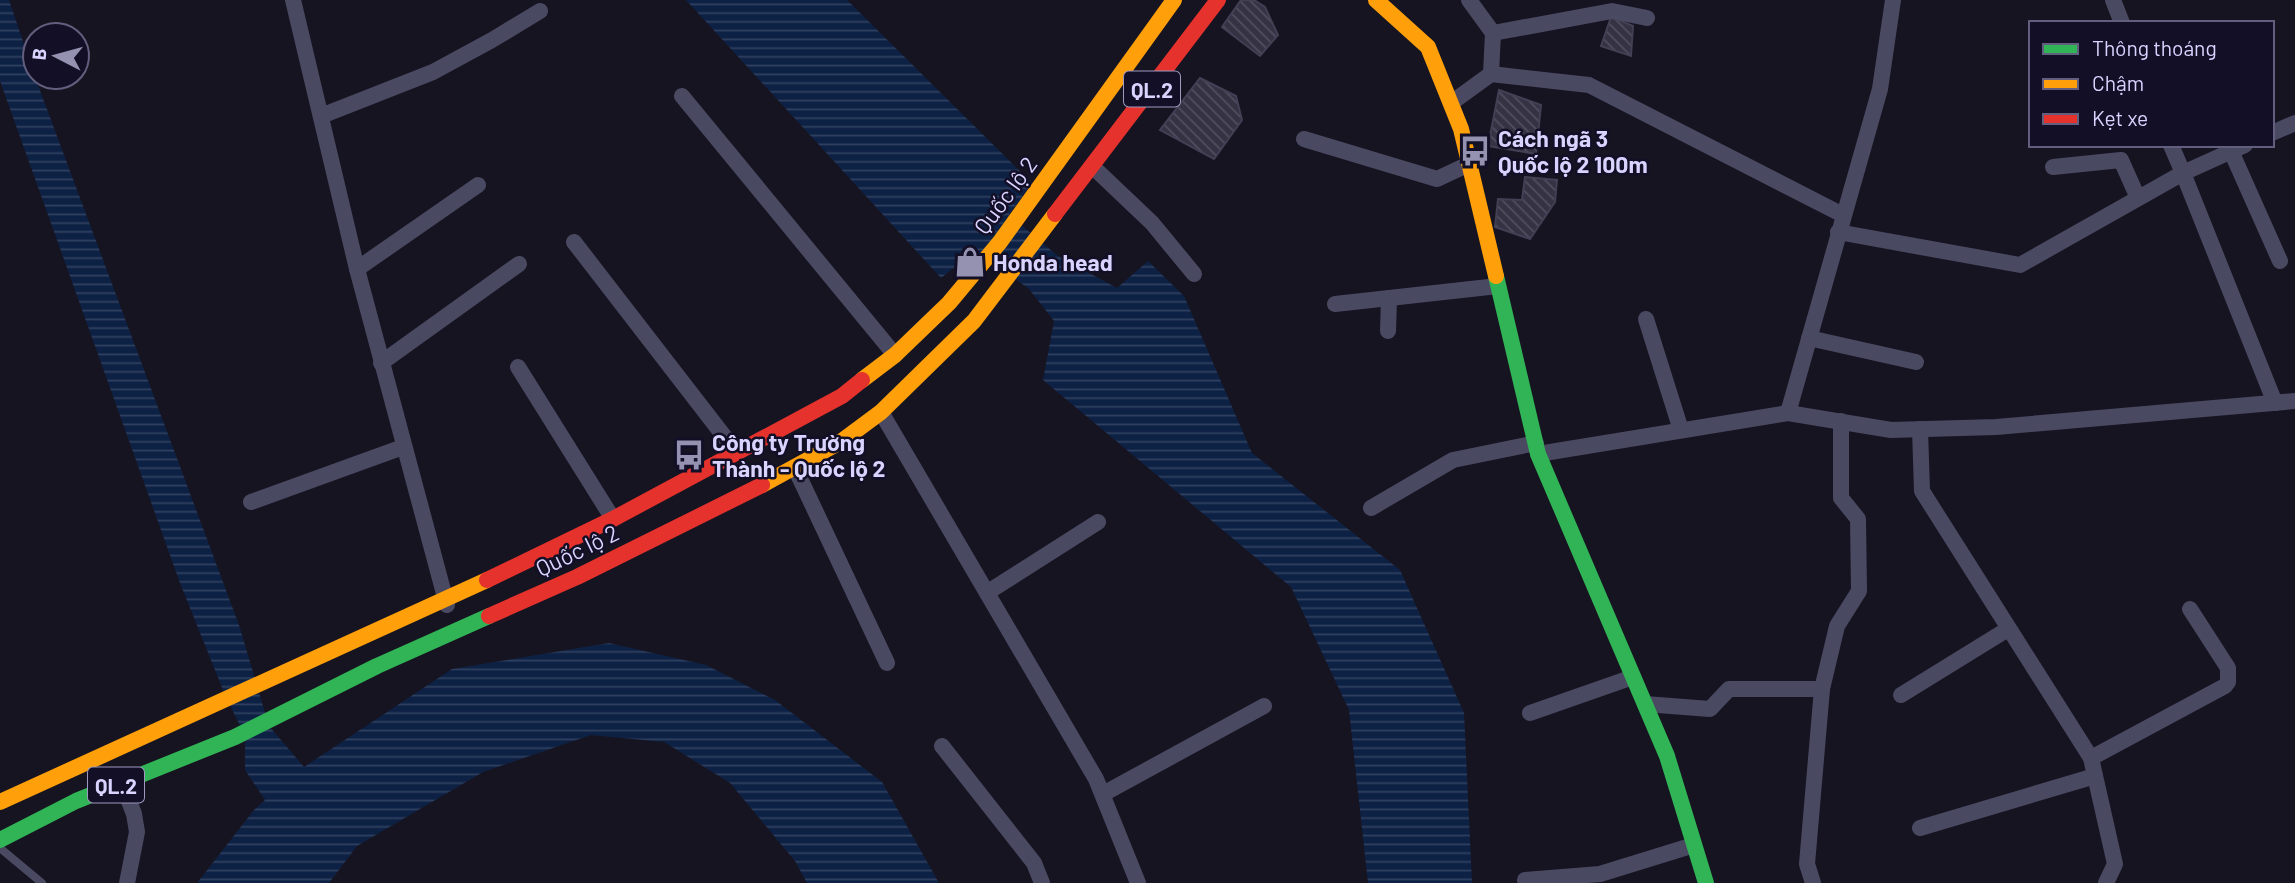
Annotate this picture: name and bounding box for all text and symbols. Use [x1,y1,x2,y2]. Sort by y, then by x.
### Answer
north arrow [21,21,91,91]
legend [2029,21,2274,147]
text: Thông thoáng [2092,35,2217,60]
text: B [27,47,51,61]
text: Chậm [2092,70,2144,95]
road number: QL.2 [1124,72,1180,106]
text: Kẹt xe [2092,105,2148,130]
place label: Cách ngã 3 Quốc lộ 2 100m [1498,124,1648,178]
bus stop icon: Cách ngã 3 Quốc lộ 2 100m [1458,134,1492,168]
street label: Quốc lộ 2 [968,151,1042,239]
shop icon: Honda head [953,245,987,279]
place label: Honda head [993,248,1113,276]
place label: Công ty Trường Thành - Quốc lộ 2 [712,428,885,482]
bus stop icon: Công ty Trường Thành - Quốc lộ 2 [672,438,706,472]
street label: Quốc lộ 2 [531,518,623,582]
road number: QL.2 [88,768,144,802]

